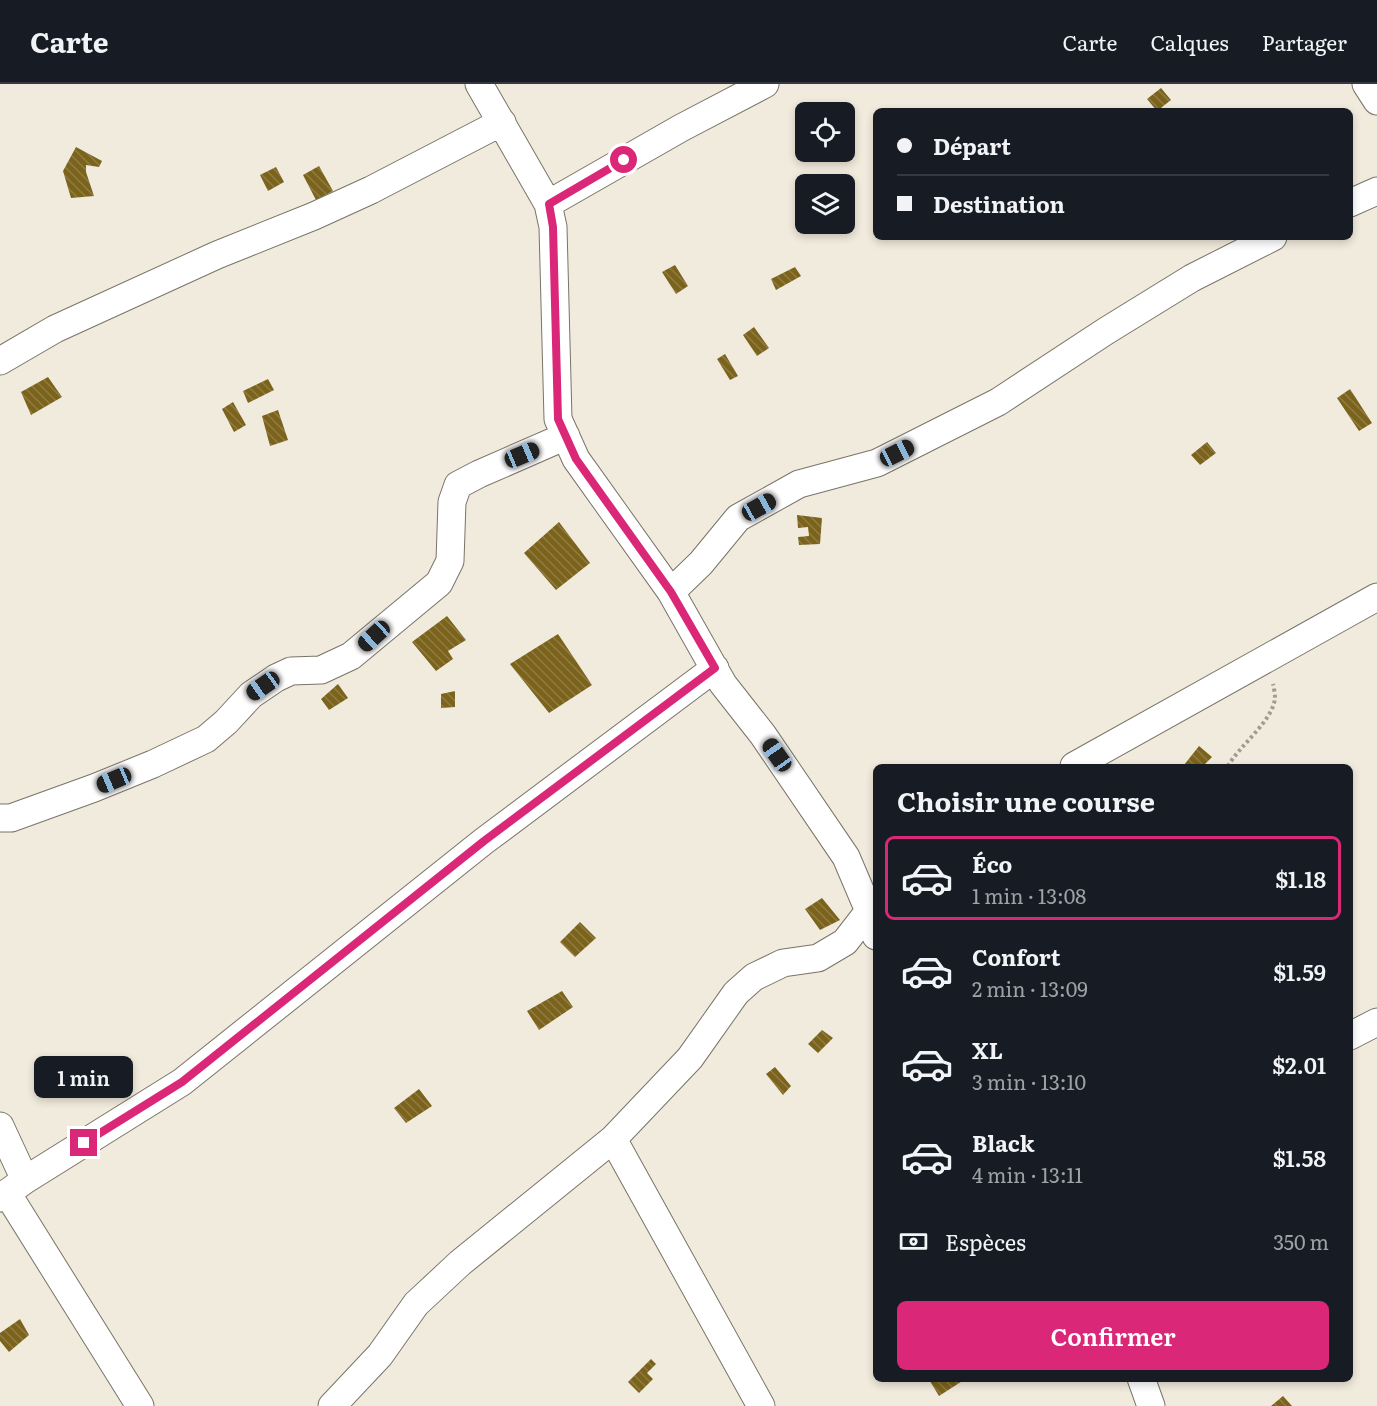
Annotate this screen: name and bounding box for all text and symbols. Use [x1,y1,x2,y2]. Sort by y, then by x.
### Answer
text: Carte [30,20,109,62]
text: Carte [1063,26,1117,57]
text: Calques [1150,26,1229,57]
text: Partager [1262,26,1347,57]
map controls [795,102,855,234]
button: locate [795,102,855,162]
text: Départ [933,129,1011,162]
route start [610,146,637,173]
button: layers [795,174,855,234]
text: Destination [933,187,1065,220]
car [877,437,917,469]
car [502,440,542,470]
car [739,490,779,524]
car [355,617,393,655]
car [243,668,283,704]
car [759,735,795,775]
car [94,765,134,795]
text: Choisir une course [897,780,1155,820]
text: Éco [972,847,1012,880]
icon: car [900,851,954,905]
text: $1.18 [1275,862,1326,895]
text: 1 min · 13:08 [972,880,1086,910]
text: Confort [972,940,1060,973]
icon: car [900,944,954,998]
text: $1.59 [1273,955,1326,988]
text: 2 min · 13:09 [972,973,1088,1003]
text: XL [972,1033,1003,1066]
icon: car [900,1037,954,1091]
text: $2.01 [1272,1048,1326,1081]
callout: 1 min [34,1056,134,1098]
text: 1 min [57,1062,110,1092]
text: 3 min · 13:10 [972,1066,1086,1096]
text: Black [972,1126,1034,1159]
route end [70,1129,97,1156]
icon: car [900,1130,954,1184]
text: $1.58 [1273,1141,1326,1174]
text: 4 min · 13:11 [972,1159,1083,1189]
icon: cash [897,1225,930,1258]
text: Espèces [945,1225,1026,1258]
text: 350 m [1273,1226,1329,1256]
button: Confirmer [897,1301,1329,1370]

